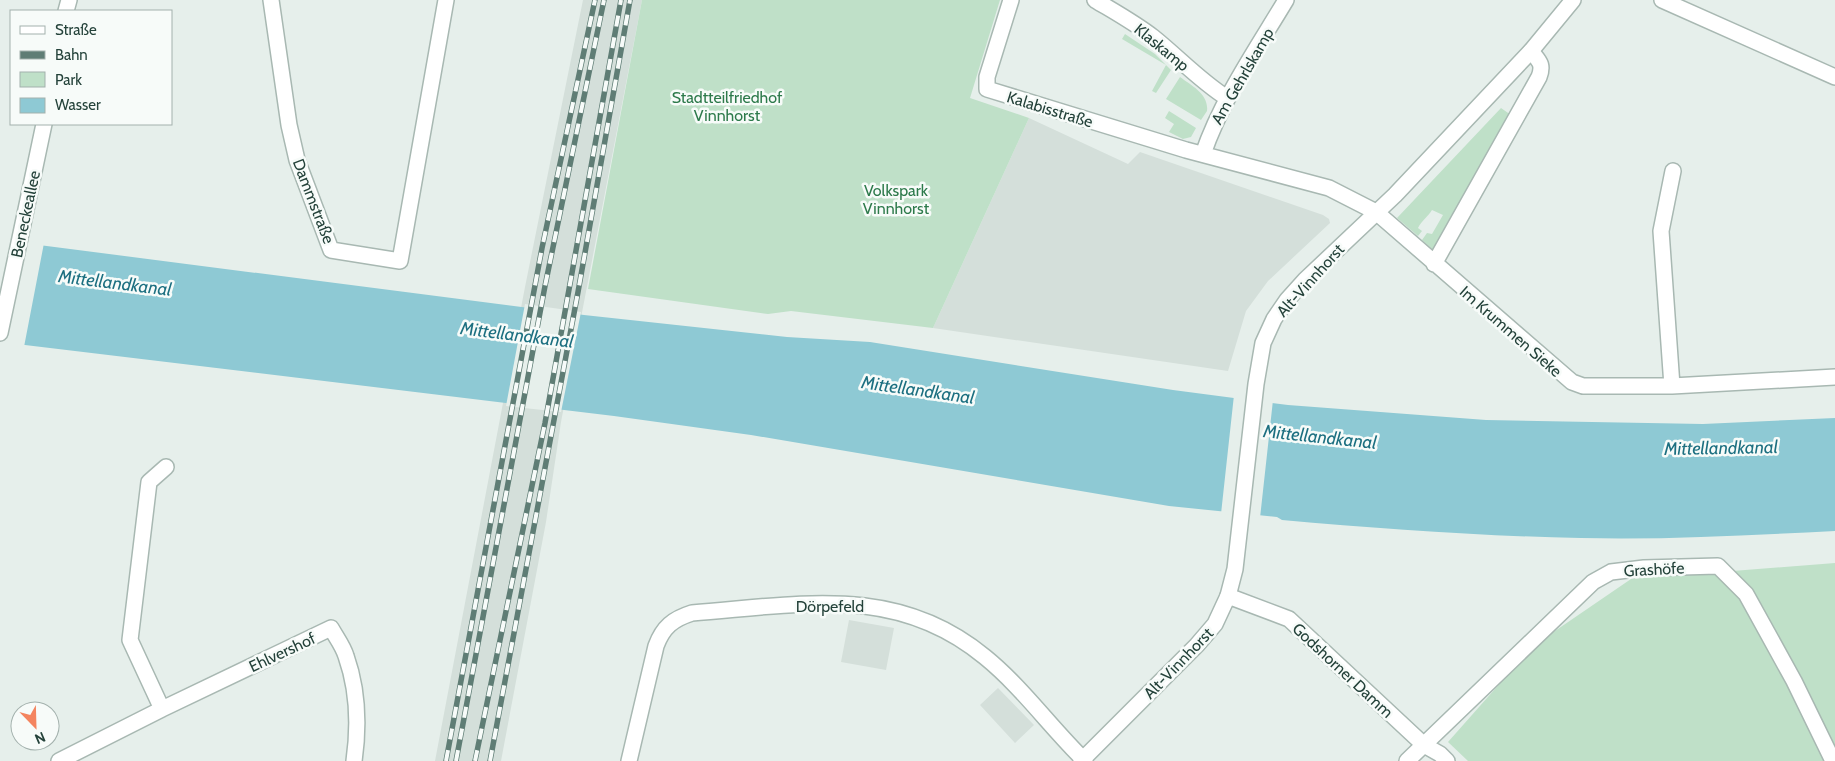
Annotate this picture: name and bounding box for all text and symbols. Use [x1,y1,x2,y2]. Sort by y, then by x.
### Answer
legend [10,10,172,125]
street label: Klaskamp [1131,20,1193,75]
text: Straße [55,21,97,39]
street label: Am Gehrlskamp [1207,25,1278,128]
text: Bahn [55,46,88,64]
text: Park [55,71,82,89]
street label: Kalabisstraße [1004,87,1095,132]
park label: Stadtteilfriedhof Vinnhorst [672,88,783,125]
text: Wasser [55,96,101,114]
street label: Dammstraße [289,156,338,246]
street label: Beneckeallee [7,169,44,259]
park label: Volkspark Vinnhorst [863,181,930,218]
street label: Alt-Vinnhorst [1273,239,1348,321]
water label: Mittellandkanal [56,265,174,301]
street label: Im Krummen Sieke [1456,282,1565,381]
water label: Mittellandkanal [458,317,576,353]
water label: Mittellandkanal [859,371,977,409]
water label: Mittellandkanal [1261,420,1378,454]
water label: Mittellandkanal [1663,436,1779,460]
street label: Grashöfe [1623,558,1685,581]
street label: Dörpefeld [796,597,864,616]
street label: Godshorner Damm [1288,619,1397,722]
street label: Alt-Vinnhorst [1140,623,1217,703]
street label: Ehlvershof [246,628,319,676]
north arrow [10,701,60,751]
text: N [32,728,48,748]

